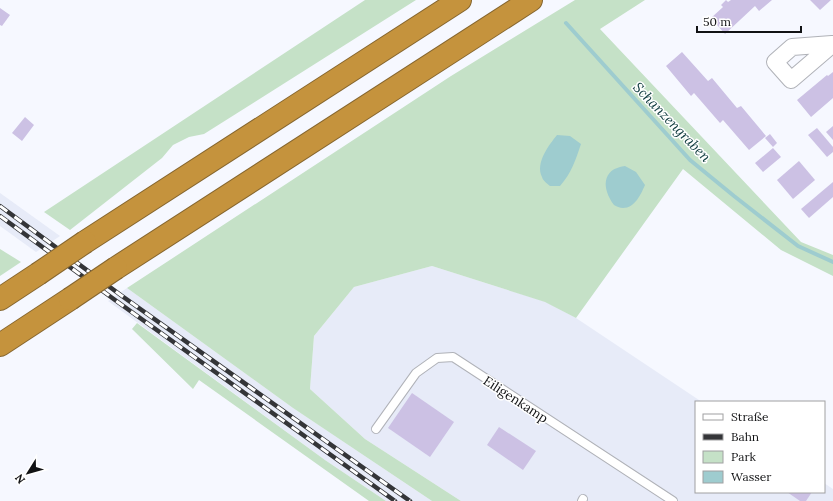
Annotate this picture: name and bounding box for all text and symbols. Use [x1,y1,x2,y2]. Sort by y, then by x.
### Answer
scale bar [697,8,801,34]
text: 50 m [703,14,731,29]
water label: Schanzengraben [629,78,715,166]
street label: Eiligenkamp [480,372,552,427]
legend [695,401,825,493]
text: Straße [731,409,769,424]
text: Bahn [731,429,759,444]
text: Park [731,449,757,464]
north arrow [8,453,48,493]
text: Wasser [731,469,772,484]
text: N [12,471,28,487]

